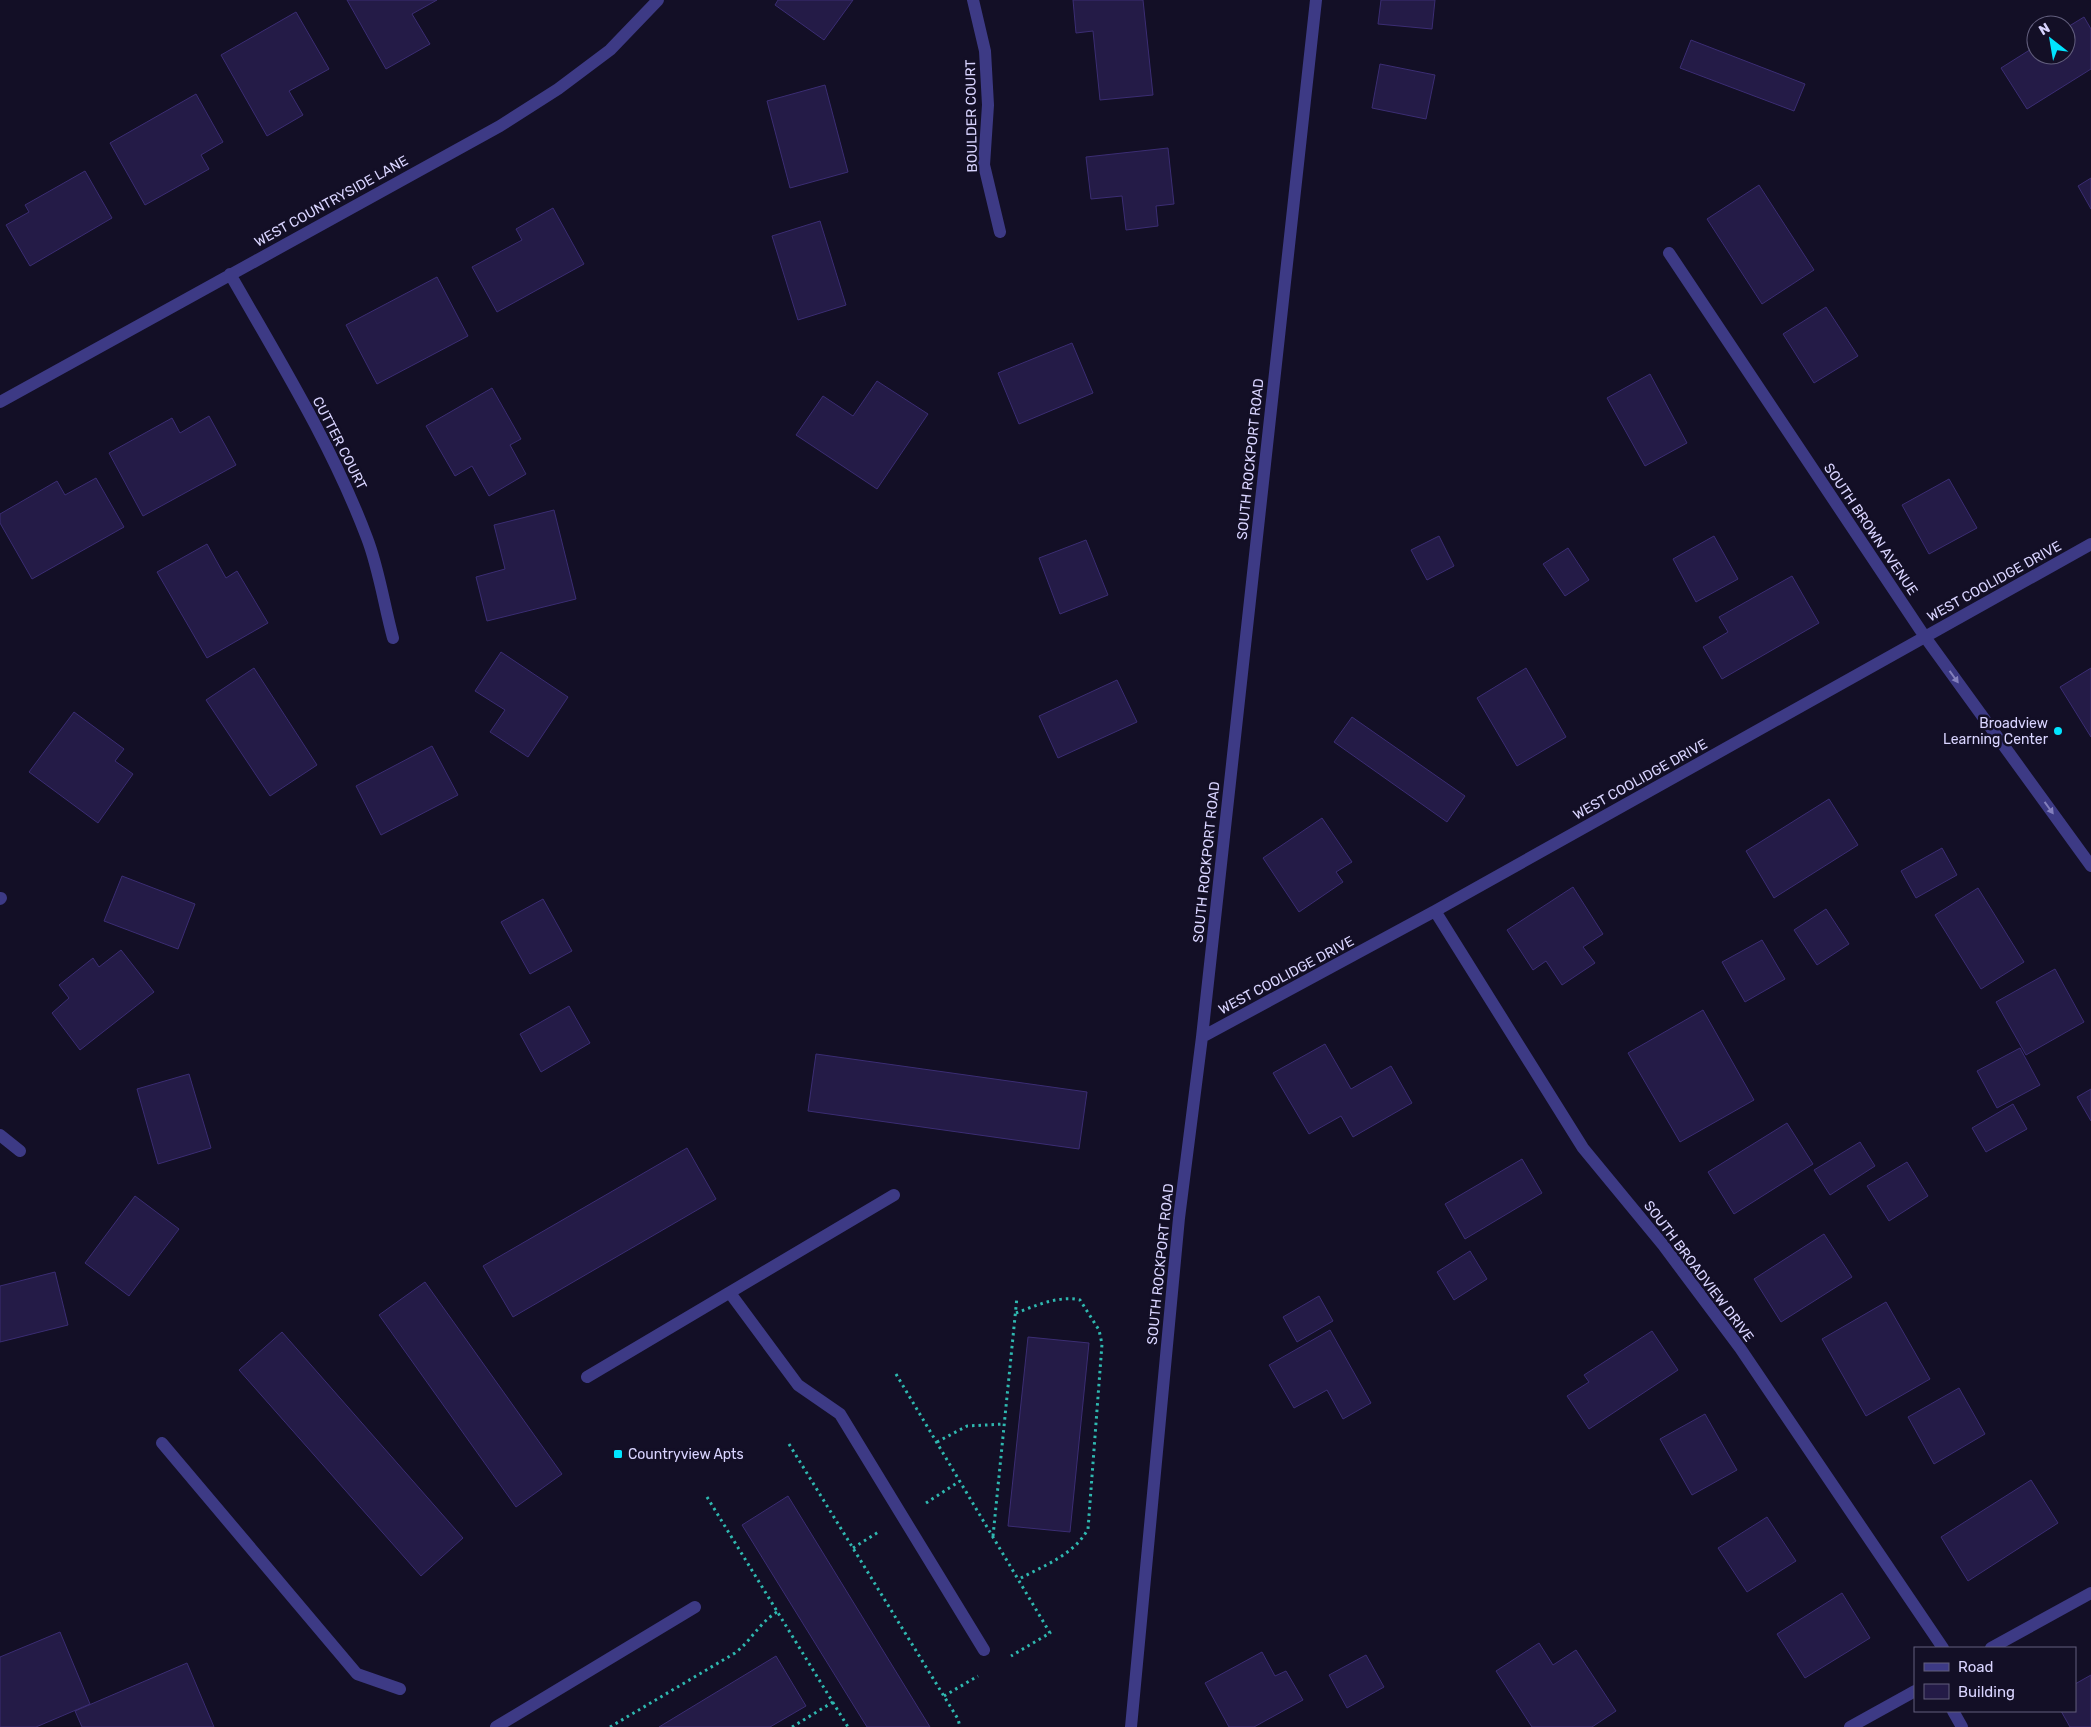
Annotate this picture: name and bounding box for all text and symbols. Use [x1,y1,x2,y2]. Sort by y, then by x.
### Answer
north arrow [2026,15,2076,65]
text: N [2036,19,2053,39]
street label: BOULDER COURT [962,59,981,173]
street label: WEST COUNTRYSIDE LANE [251,152,411,251]
street label: SOUTH ROCKPORT ROAD [1234,378,1267,541]
street label: CUTTER COURT [309,394,370,493]
street label: SOUTH BROWN AVENUE [1820,460,1921,599]
street label: WEST COOLIDGE DRIVE [1924,537,2064,625]
one-way arrow [1949,670,1959,683]
place label: Broadview Learning Center [1943,715,2049,748]
marker: Broadview Learning Center [2052,725,2064,737]
street label: WEST COOLIDGE DRIVE [1570,735,1710,823]
street label: SOUTH ROCKPORT ROAD [1190,781,1223,944]
one-way arrow [2044,801,2054,815]
street label: WEST COOLIDGE DRIVE [1216,933,1357,1018]
street label: SOUTH ROCKPORT ROAD [1144,1183,1177,1346]
street label: SOUTH BROADVIEW DRIVE [1640,1197,1757,1345]
place label: Countryview Apts [628,1446,744,1463]
marker: Countryview Apts [612,1448,624,1460]
legend [1914,1647,2076,1712]
text: Road [1958,1658,1994,1676]
text: Building [1958,1683,2015,1701]

